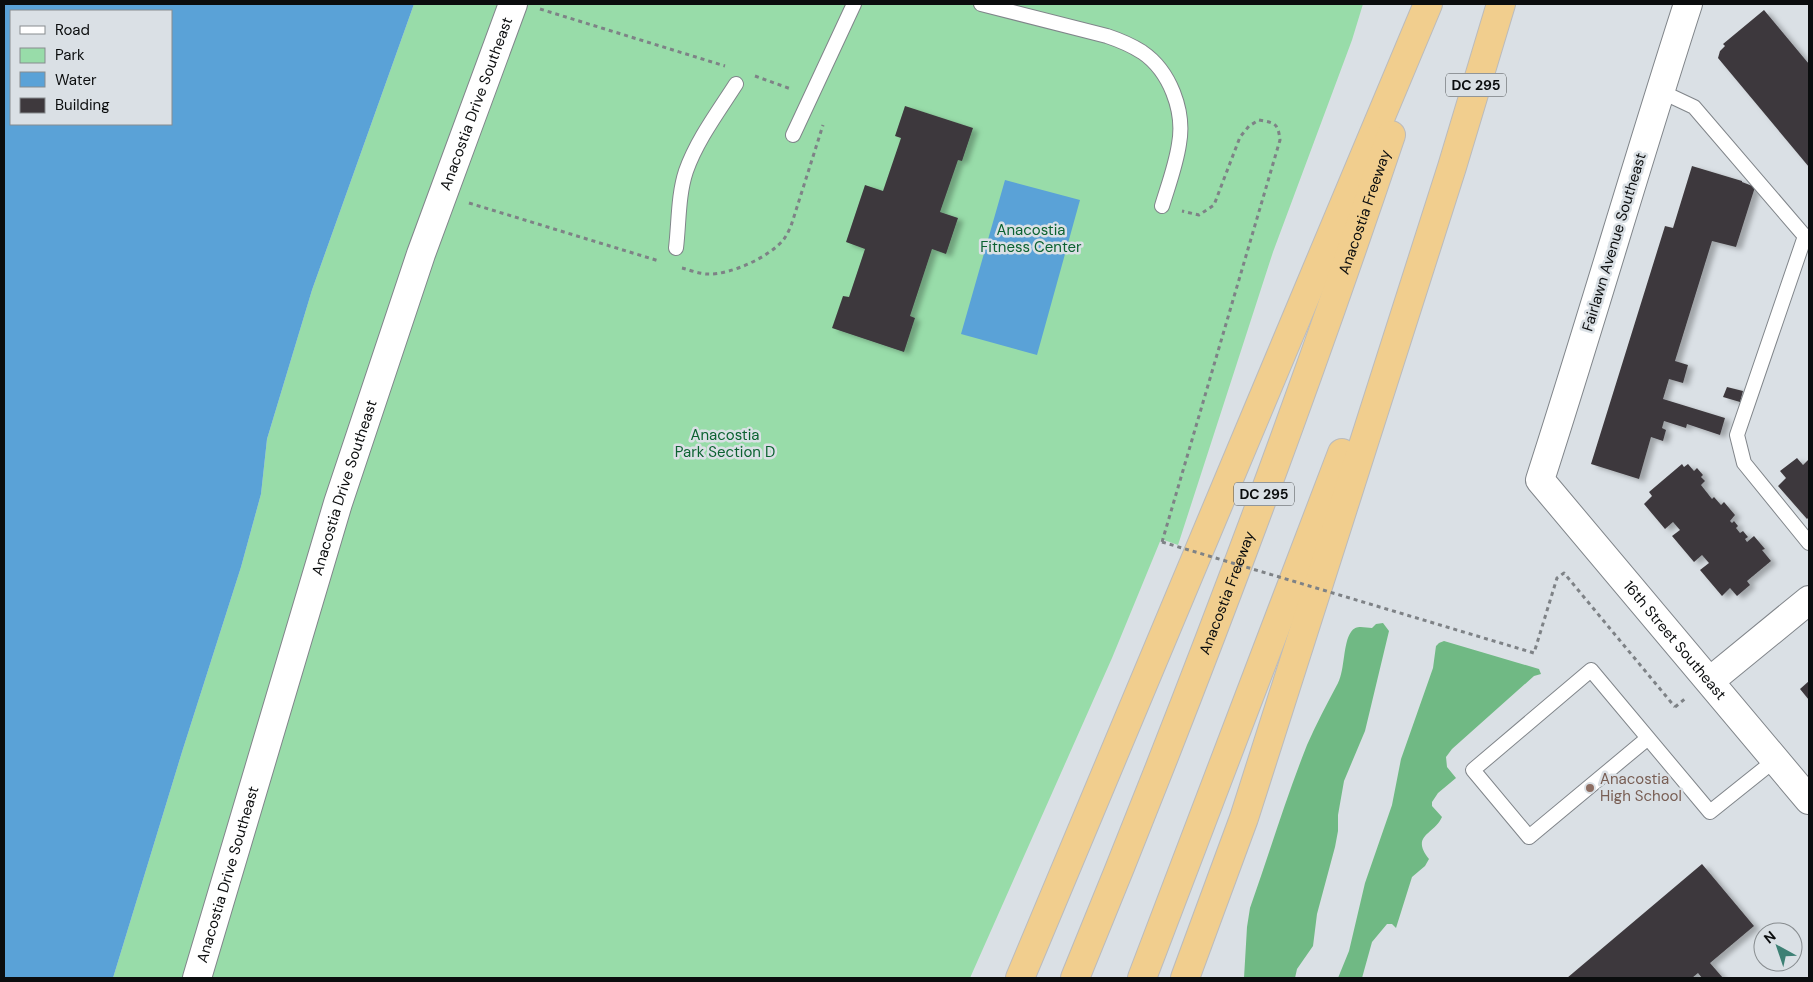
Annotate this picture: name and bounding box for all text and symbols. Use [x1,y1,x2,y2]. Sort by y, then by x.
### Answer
legend [10,10,172,125]
street label: Anacostia Drive Southeast [435,14,517,193]
text: Road [55,20,90,40]
text: Park [55,45,85,65]
text: Water [55,70,97,90]
road number: DC 295 [1446,74,1506,96]
text: Building [55,95,110,115]
street label: Anacostia Freeway [1334,146,1396,277]
street label: Fairlawn Avenue Southeast [1577,150,1651,334]
park label: Anacostia Fitness Center [980,220,1082,257]
street label: Anacostia Drive Southeast [307,397,382,578]
park label: Anacostia Park Section D [675,425,775,462]
road number: DC 295 [1234,482,1294,506]
street label: Anacostia Freeway [1195,528,1260,658]
street label: 16th Street Southeast [1619,577,1731,704]
place label: Anacostia High School [1600,769,1682,806]
marker: Anacostia High School [1584,782,1596,794]
street label: Anacostia Drive Southeast [192,784,263,965]
north arrow [1753,922,1803,972]
text: N [1760,927,1779,947]

